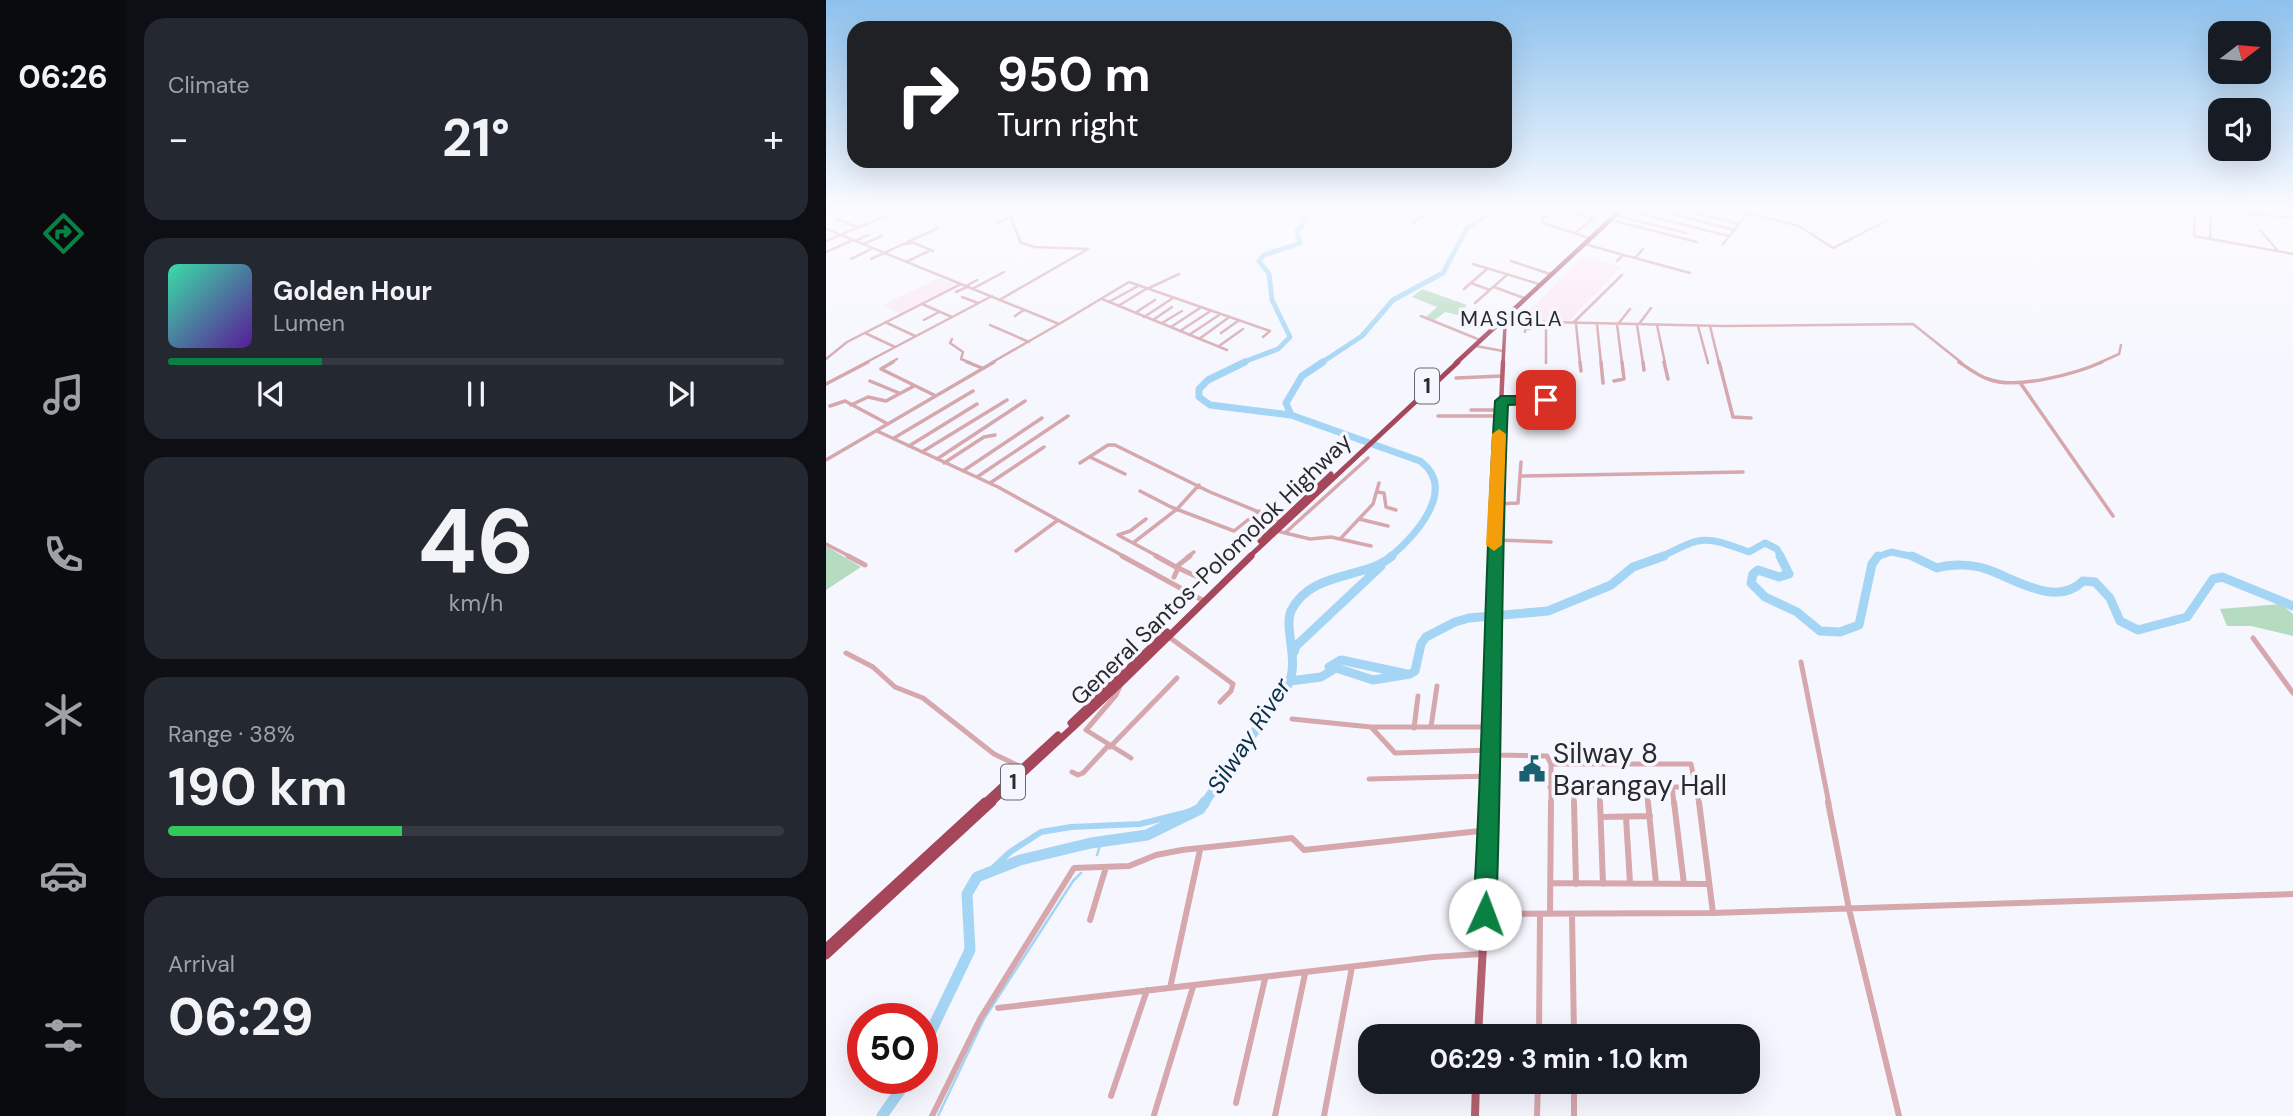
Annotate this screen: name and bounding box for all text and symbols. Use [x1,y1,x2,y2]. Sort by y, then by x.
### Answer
north arrow [2208,21,2272,84]
map controls [2208,21,2271,161]
text: 950 m [997,42,1151,106]
icon: right [882,49,973,140]
text: 06:26 [18,56,108,98]
text: Climate [168,70,250,100]
button: sound [2208,98,2271,161]
text: 21° [442,104,510,172]
text: Turn right [997,104,1139,146]
text: − [168,114,189,164]
text: + [763,114,784,164]
icon: directions [39,209,88,258]
text: Golden Hour [273,274,432,308]
district label: MASIGLA [1460,305,1564,333]
text: Lumen [273,308,345,338]
road number: 1 [1415,368,1439,404]
icon: music [39,370,88,419]
pin [1516,370,1576,430]
icon: previous [252,375,290,413]
icon: pause [457,375,495,413]
icon: next [662,375,700,413]
icon: arrive [1527,381,1565,419]
street label: General Santos-Polomolok Highway [1064,426,1358,712]
text: 46 [418,483,534,601]
icon: phone [39,530,88,579]
text: km/h [449,588,503,618]
water label: Silway River [1200,671,1298,799]
icon: climate [39,690,88,739]
text: Range · 38% [168,719,295,749]
place label: Silway 8 Barangay Hall [1553,735,1727,804]
text: 190 km [168,753,348,821]
public building icon: Silway 8 Barangay Hall [1517,754,1547,784]
road number: 1 [1001,764,1025,800]
icon: car [39,851,88,900]
position arrow [1448,877,1522,951]
text: Arrival [168,949,235,979]
text: 06:29 [168,983,314,1051]
speed limit sign: 50 [847,1003,938,1094]
icon: filters [39,1011,88,1060]
text: 06:29 · 3 min · 1.0 km [1430,1042,1688,1076]

